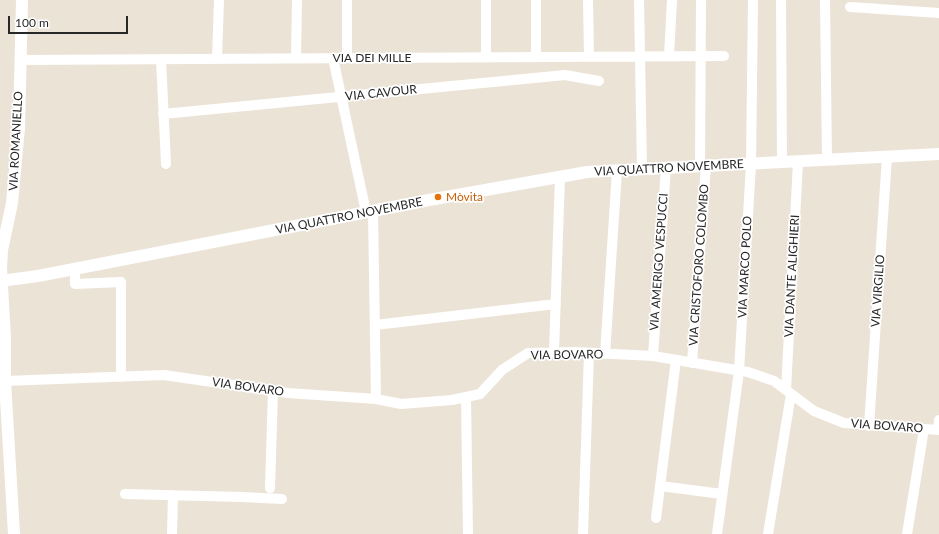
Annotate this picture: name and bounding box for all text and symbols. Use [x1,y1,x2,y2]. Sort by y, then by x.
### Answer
scale bar [10,8,130,34]
text: 100 m [15,15,49,30]
street label: VIA DEI MILLE [333,51,411,65]
street label: VIA CAVOUR [344,82,418,104]
street label: VIA ROMANIELLO [6,91,26,191]
street label: VIA QUATTRO NOVEMBRE [594,157,744,179]
street label: VIA CRISTOFORO COLOMBO [686,184,712,346]
place label: Mòvita [446,190,483,204]
marker: Mòvita [433,192,443,202]
street label: VIA AMERIGO VESPUCCI [647,193,671,331]
street label: VIA QUATTRO NOVEMBRE [274,195,424,237]
street label: VIA DANTE ALIGHIERI [782,214,802,338]
street label: VIA MARCO POLO [735,216,755,318]
street label: VIA VIRGILIO [868,254,888,328]
street label: VIA BOVARO [531,347,603,363]
street label: VIA BOVARO [211,375,285,399]
street label: VIA BOVARO [850,416,924,436]

